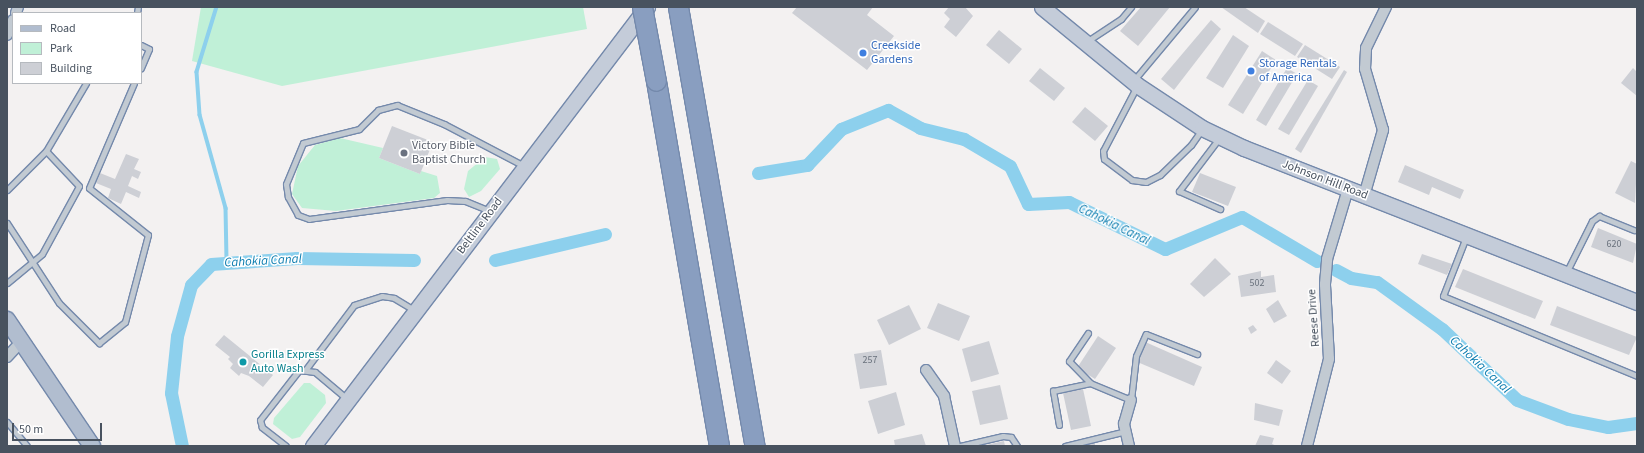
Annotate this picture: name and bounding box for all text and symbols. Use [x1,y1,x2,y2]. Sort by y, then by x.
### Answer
legend [12,12,142,84]
text: Road [50,20,76,37]
place label: Creekside Gardens [871,39,920,67]
text: Park [50,40,72,57]
marker: Creekside Gardens [858,48,868,58]
place label: Storage Rentals of America [1259,57,1337,85]
text: Building [50,60,92,77]
marker: Storage Rentals of America [1246,66,1256,76]
place label: Victory Bible Baptist Church [412,139,486,167]
marker: Victory Bible Baptist Church [399,148,409,158]
street label: Johnson Hill Road [1280,157,1370,203]
street label: Beltline Road [454,195,506,257]
water label: Cahokia Canal [1076,201,1152,249]
house number: 620 [1607,239,1621,251]
water label: Cahokia Canal [224,251,302,271]
house number: 502 [1250,278,1264,290]
street label: Reese Drive [1305,289,1323,347]
water label: Cahokia Canal [1446,333,1514,397]
place label: Gorilla Express Auto Wash [251,348,325,376]
house number: 257 [863,355,877,367]
marker: Gorilla Express Auto Wash [238,357,248,367]
scale bar [14,415,104,441]
text: 50 m [19,421,43,438]

